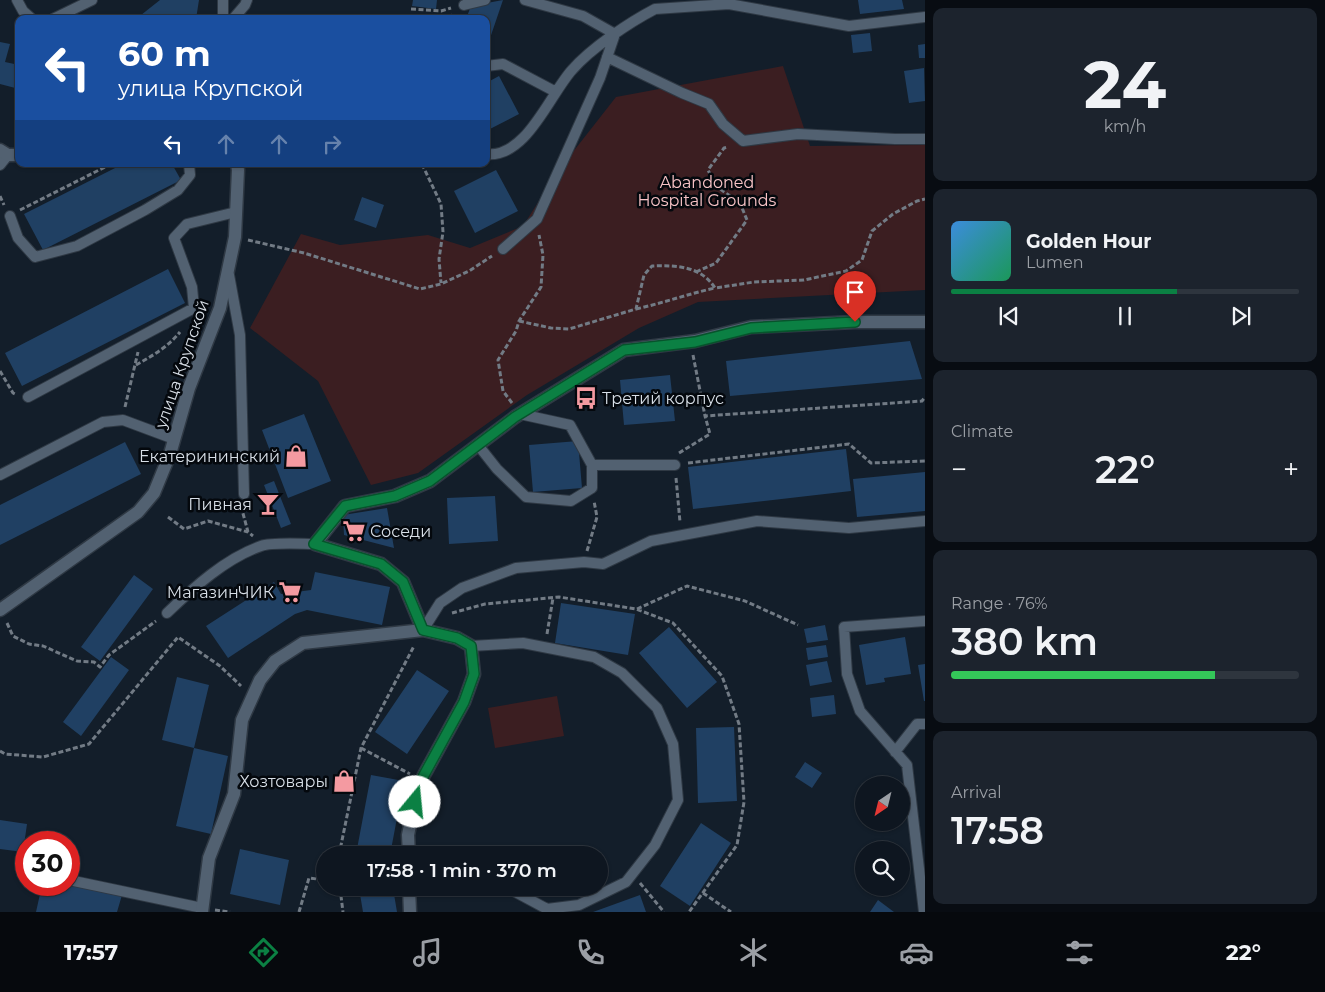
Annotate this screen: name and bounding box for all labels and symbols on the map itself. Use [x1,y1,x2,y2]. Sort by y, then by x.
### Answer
park label: Abandoned Hospital Grounds [638,173,777,210]
pin [834,271,876,322]
street label: улица Крупской [151,297,213,432]
bus stop icon: Третий корпус [573,385,599,411]
place label: Третий корпус [602,389,724,408]
shop icon: Екатерининский [283,443,309,469]
place label: Екатерининский [139,447,280,466]
bar icon: Пивная [255,491,281,517]
place label: Пивная [188,495,252,514]
supermarket icon: Соседи [341,518,367,544]
place label: Соседи [370,522,431,541]
supermarket icon: МагазинЧИК [277,579,303,605]
place label: МагазинЧИК [167,583,274,602]
shop icon: Хозтовары [331,768,357,794]
place label: Хозтовары [239,772,328,791]
position arrow [388,775,440,827]
north arrow [855,776,910,831]
speed limit sign: 30 [15,831,80,896]

